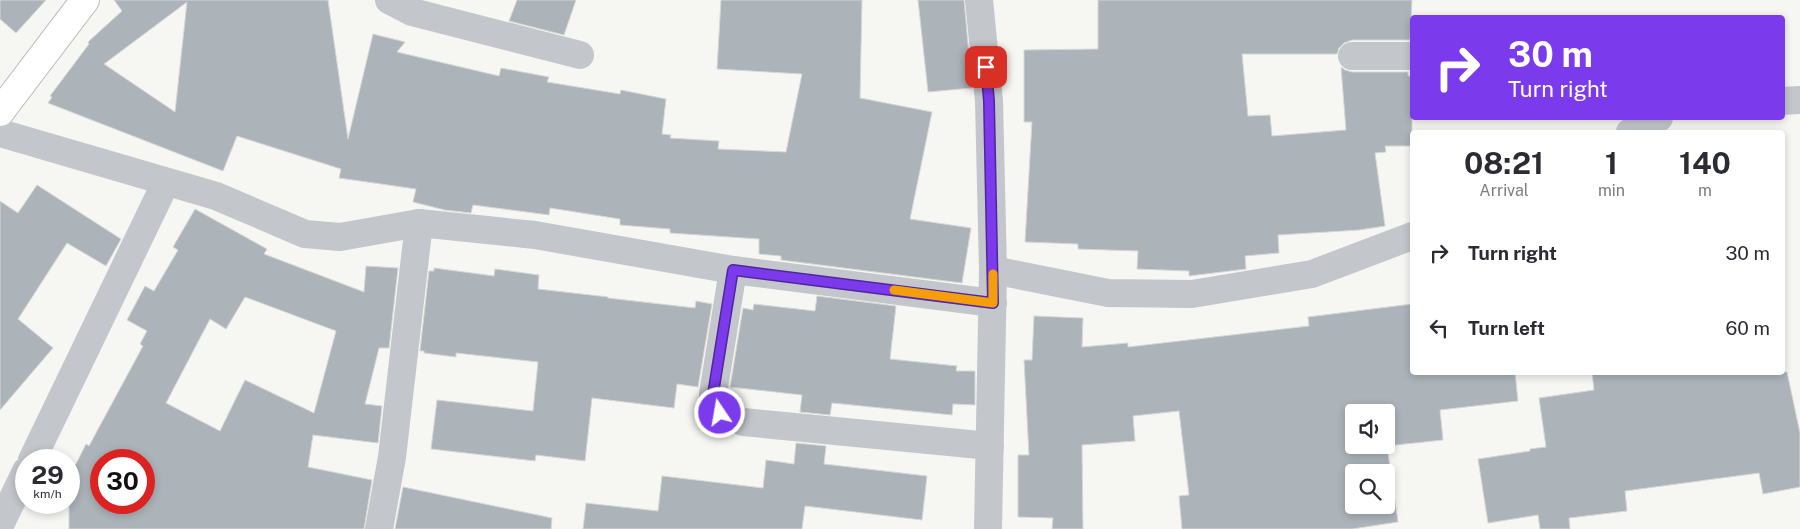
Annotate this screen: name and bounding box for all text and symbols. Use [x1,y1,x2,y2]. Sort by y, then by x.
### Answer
text: 30 m [1508,34,1593,75]
icon: right [1425,35,1490,100]
pin [965,46,1007,88]
icon: arrive [972,53,1000,81]
text: Turn right [1508,76,1608,102]
text: 08:21 [1464,145,1544,181]
text: 1 [1605,145,1618,181]
text: 140 [1679,145,1731,181]
text: Arrival [1479,181,1529,200]
text: min [1598,181,1625,200]
text: m [1698,181,1712,200]
icon: right [1425,239,1453,267]
text: Turn right [1468,242,1557,264]
text: 30 m [1725,242,1770,264]
icon: left [1425,314,1453,342]
text: Turn left [1468,317,1545,339]
text: 60 m [1726,317,1770,339]
position arrow [693,386,745,438]
map controls [1345,404,1395,514]
button: sound [1345,404,1395,454]
speed limit sign: 30 [90,449,155,514]
text: 29 [31,460,64,490]
button: search [1345,464,1395,514]
text: km/h [33,487,62,501]

